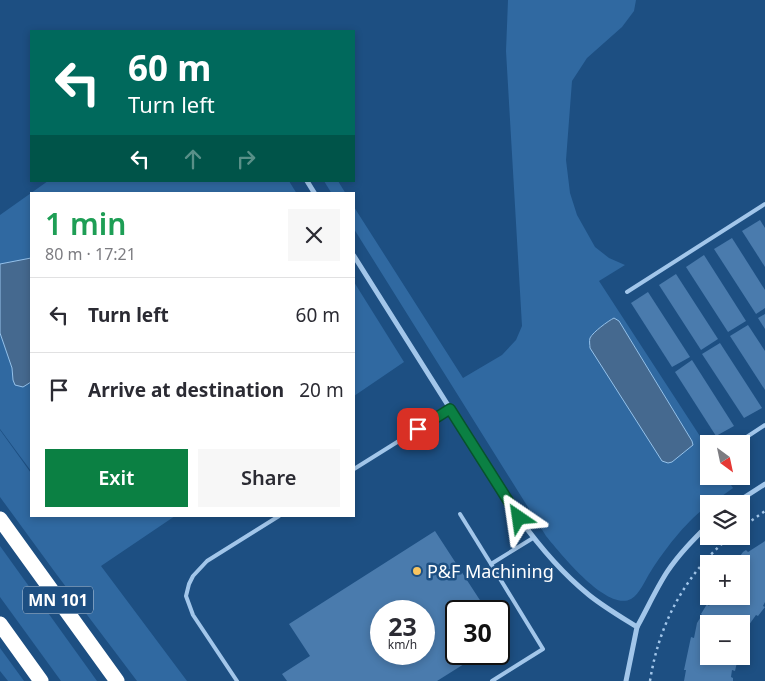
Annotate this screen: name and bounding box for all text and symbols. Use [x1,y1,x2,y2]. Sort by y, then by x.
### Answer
text: 60 m [128,44,211,91]
icon: left [45,50,110,115]
text: Turn left [128,89,215,119]
icon: left [126,145,154,173]
icon: ahead [179,145,207,173]
icon: right [232,145,260,173]
text: 1 min [45,203,126,244]
button: close [288,209,340,261]
text: 80 m · 17:21 [45,243,136,265]
icon: left [45,301,73,329]
text: Turn left [88,302,169,328]
text: 60 m [296,302,340,328]
icon: arrive [45,376,73,404]
text: Arrive at destination [88,377,284,403]
text: 20 m [299,377,344,403]
pin [397,408,439,450]
icon: arrive [404,415,432,443]
north arrow [700,435,750,485]
map controls [700,435,750,665]
button: Exit [45,449,188,507]
button: Share [198,449,340,507]
position arrow [492,491,544,543]
button: layers [700,495,750,545]
button: + [700,555,750,605]
place label: P&F Machining [427,559,554,583]
marker: P&F Machining [411,565,423,577]
road number: MN 101 [23,586,93,614]
speed limit sign: 30 [445,600,510,665]
text: 23 [388,609,417,643]
button: − [700,615,750,665]
text: km/h [388,636,417,653]

